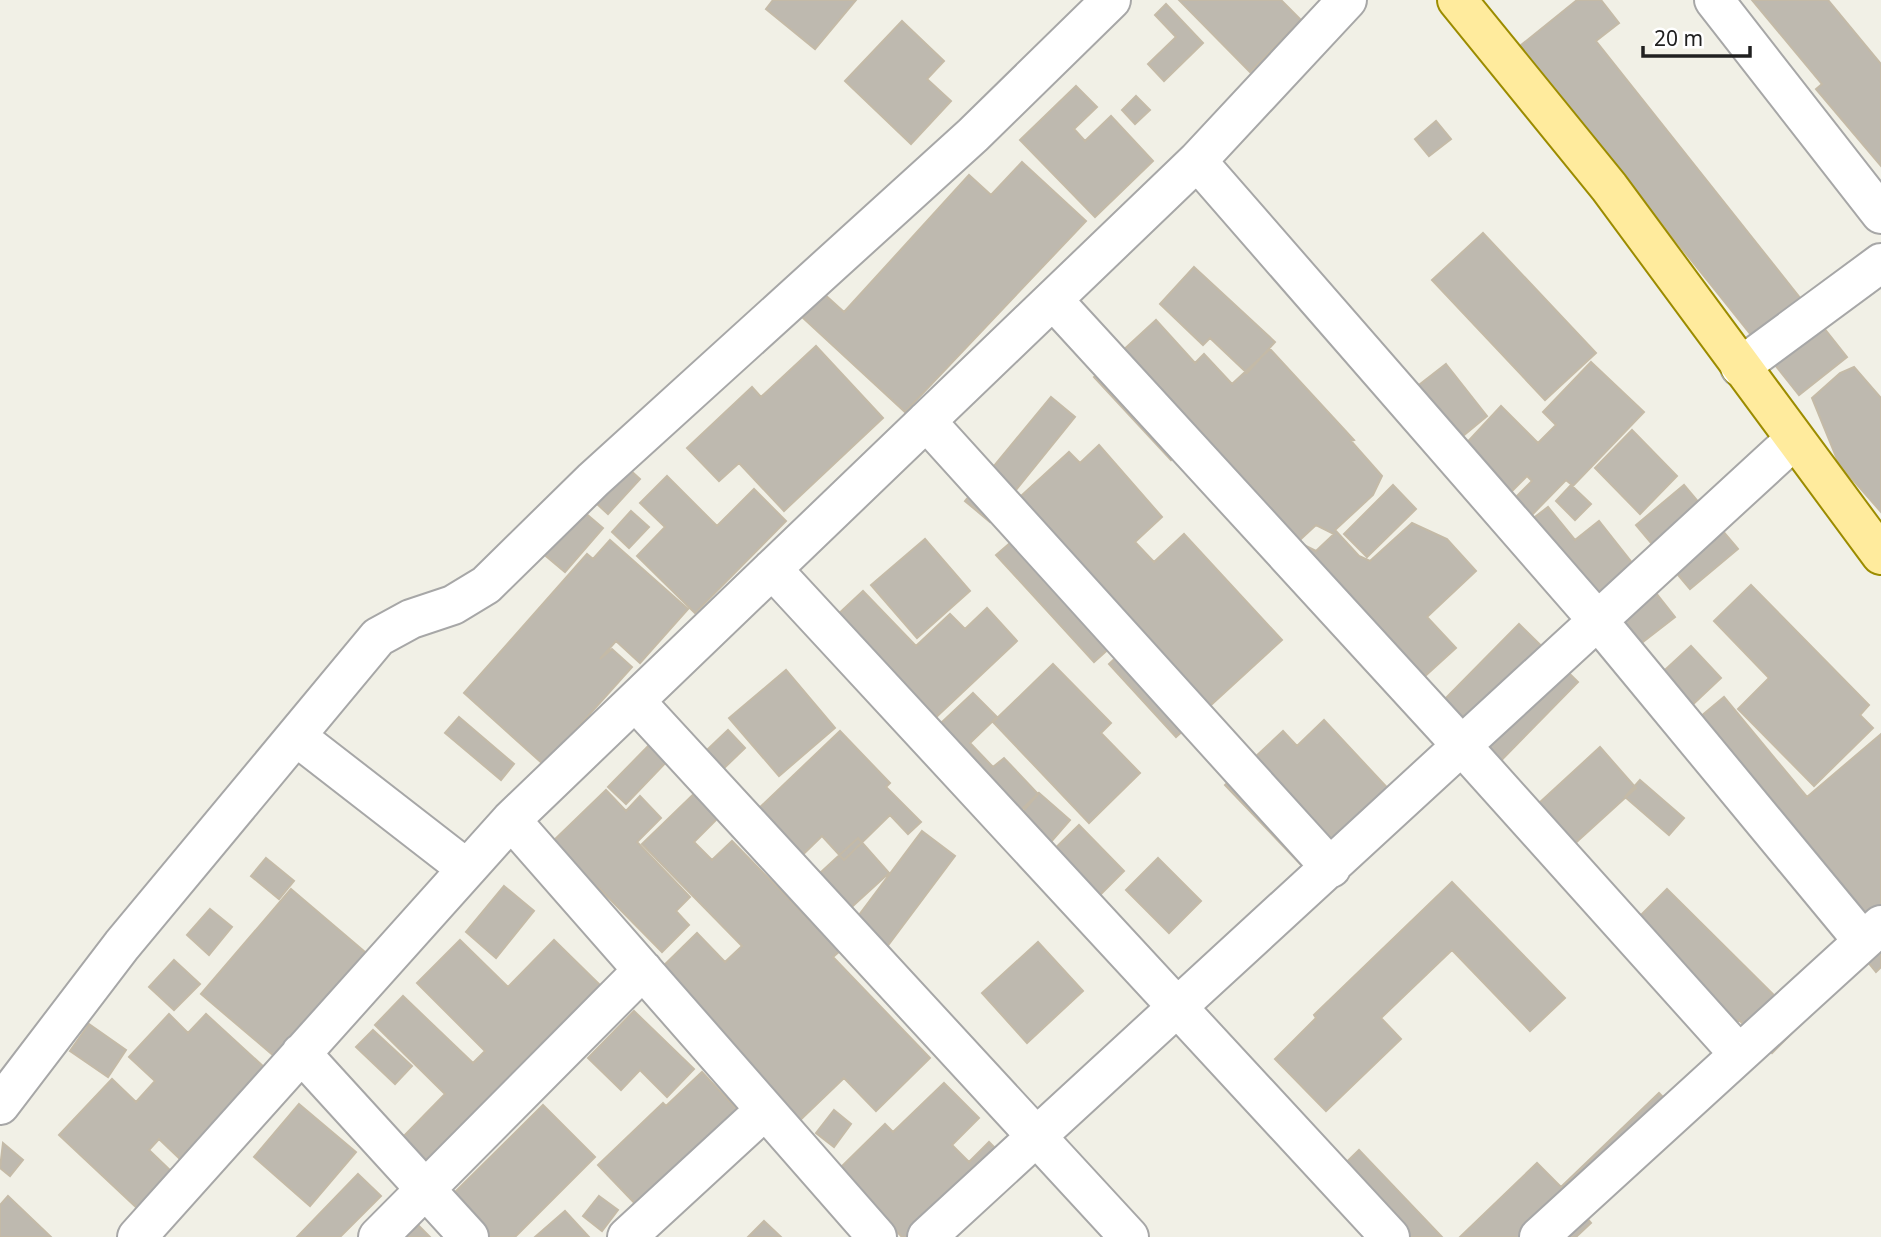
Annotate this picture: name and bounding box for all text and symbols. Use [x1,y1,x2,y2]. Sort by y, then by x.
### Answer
scale bar [1643,14,1750,58]
text: 20 m [1654,24,1703,52]

